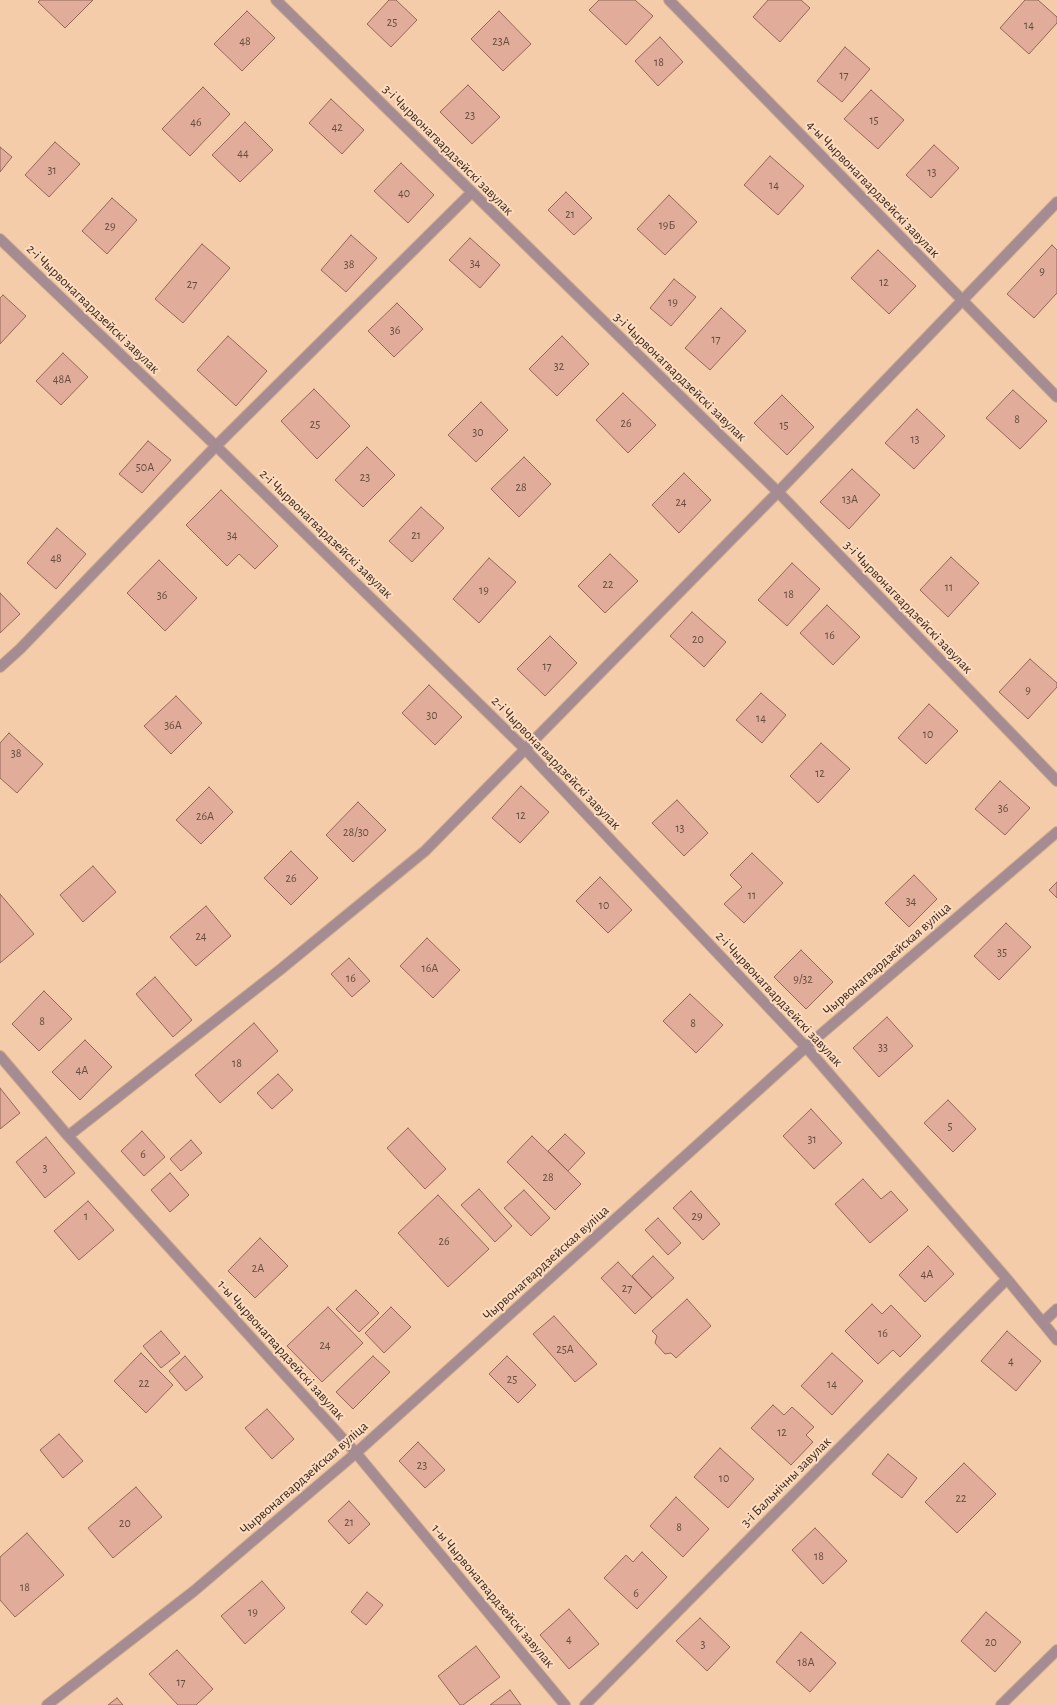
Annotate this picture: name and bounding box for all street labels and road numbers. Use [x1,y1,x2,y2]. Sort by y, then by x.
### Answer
street label: 3-і Чырвонагвардзейскі завулак [379,81,517,219]
street label: 4-ы Чырвонагвардзейскі завулак [803,117,943,261]
street label: 2-і Чырвонагвардзейскі завулак [23,241,163,377]
street label: 3-і Чырвонагвардзейскі завулак [610,309,750,445]
street label: 2-і Чырвонагвардзейскі завулак [256,466,396,602]
street label: 3-і Чырвонагвардзейскі завулак [840,537,976,677]
street label: 2-і Чырвонагвардзейскі завулак [488,693,624,833]
street label: Чырвонагвардзейская вуліца [819,899,955,1019]
street label: 2-і Чырвонагвардзейскі завулак [712,928,846,1070]
street label: Чырвонагвардзейская вуліца [479,1202,613,1324]
street label: 1-ы Чырвонагвардзейскі завулак [214,1276,348,1424]
street label: Чырвонагвардзейская вуліца [236,1418,372,1538]
street label: 3-і Бальнічны завулак [737,1433,835,1531]
street label: 1-ы Чырвонагвардзейскі завулак [428,1521,558,1671]

